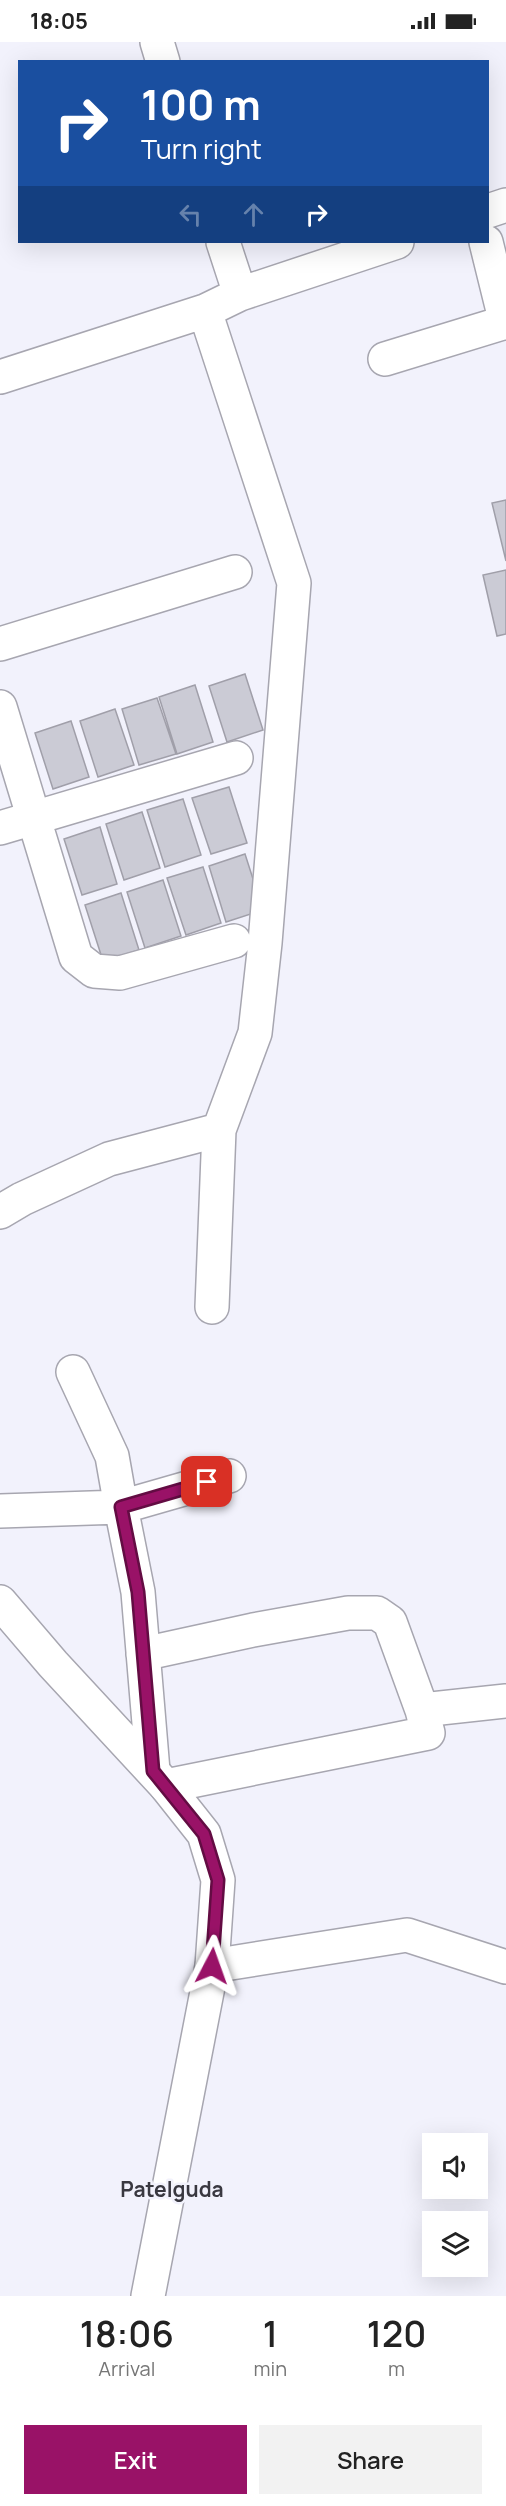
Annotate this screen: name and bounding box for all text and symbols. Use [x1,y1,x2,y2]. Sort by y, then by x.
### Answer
text: 18:05 [30,6,88,36]
text: 100 m [141,75,261,133]
icon: right [42,84,120,162]
text: Turn right [141,130,262,167]
icon: left [174,198,207,231]
icon: ahead [237,198,270,231]
icon: right [300,198,333,231]
pin [181,1456,232,1507]
icon: arrive [190,1465,223,1498]
position arrow [180,1934,244,1998]
map controls [422,2133,488,2277]
button: sound [422,2133,488,2199]
district label: Patelguda [120,2175,224,2203]
button: layers [422,2211,488,2277]
text: 18:06 [80,2309,174,2358]
text: 1 [263,2309,278,2358]
text: 120 [367,2309,426,2358]
text: Arrival [98,2355,155,2382]
text: min [254,2355,287,2382]
text: m [388,2355,405,2382]
button: Exit [24,2425,247,2494]
button: Share [259,2425,482,2494]

